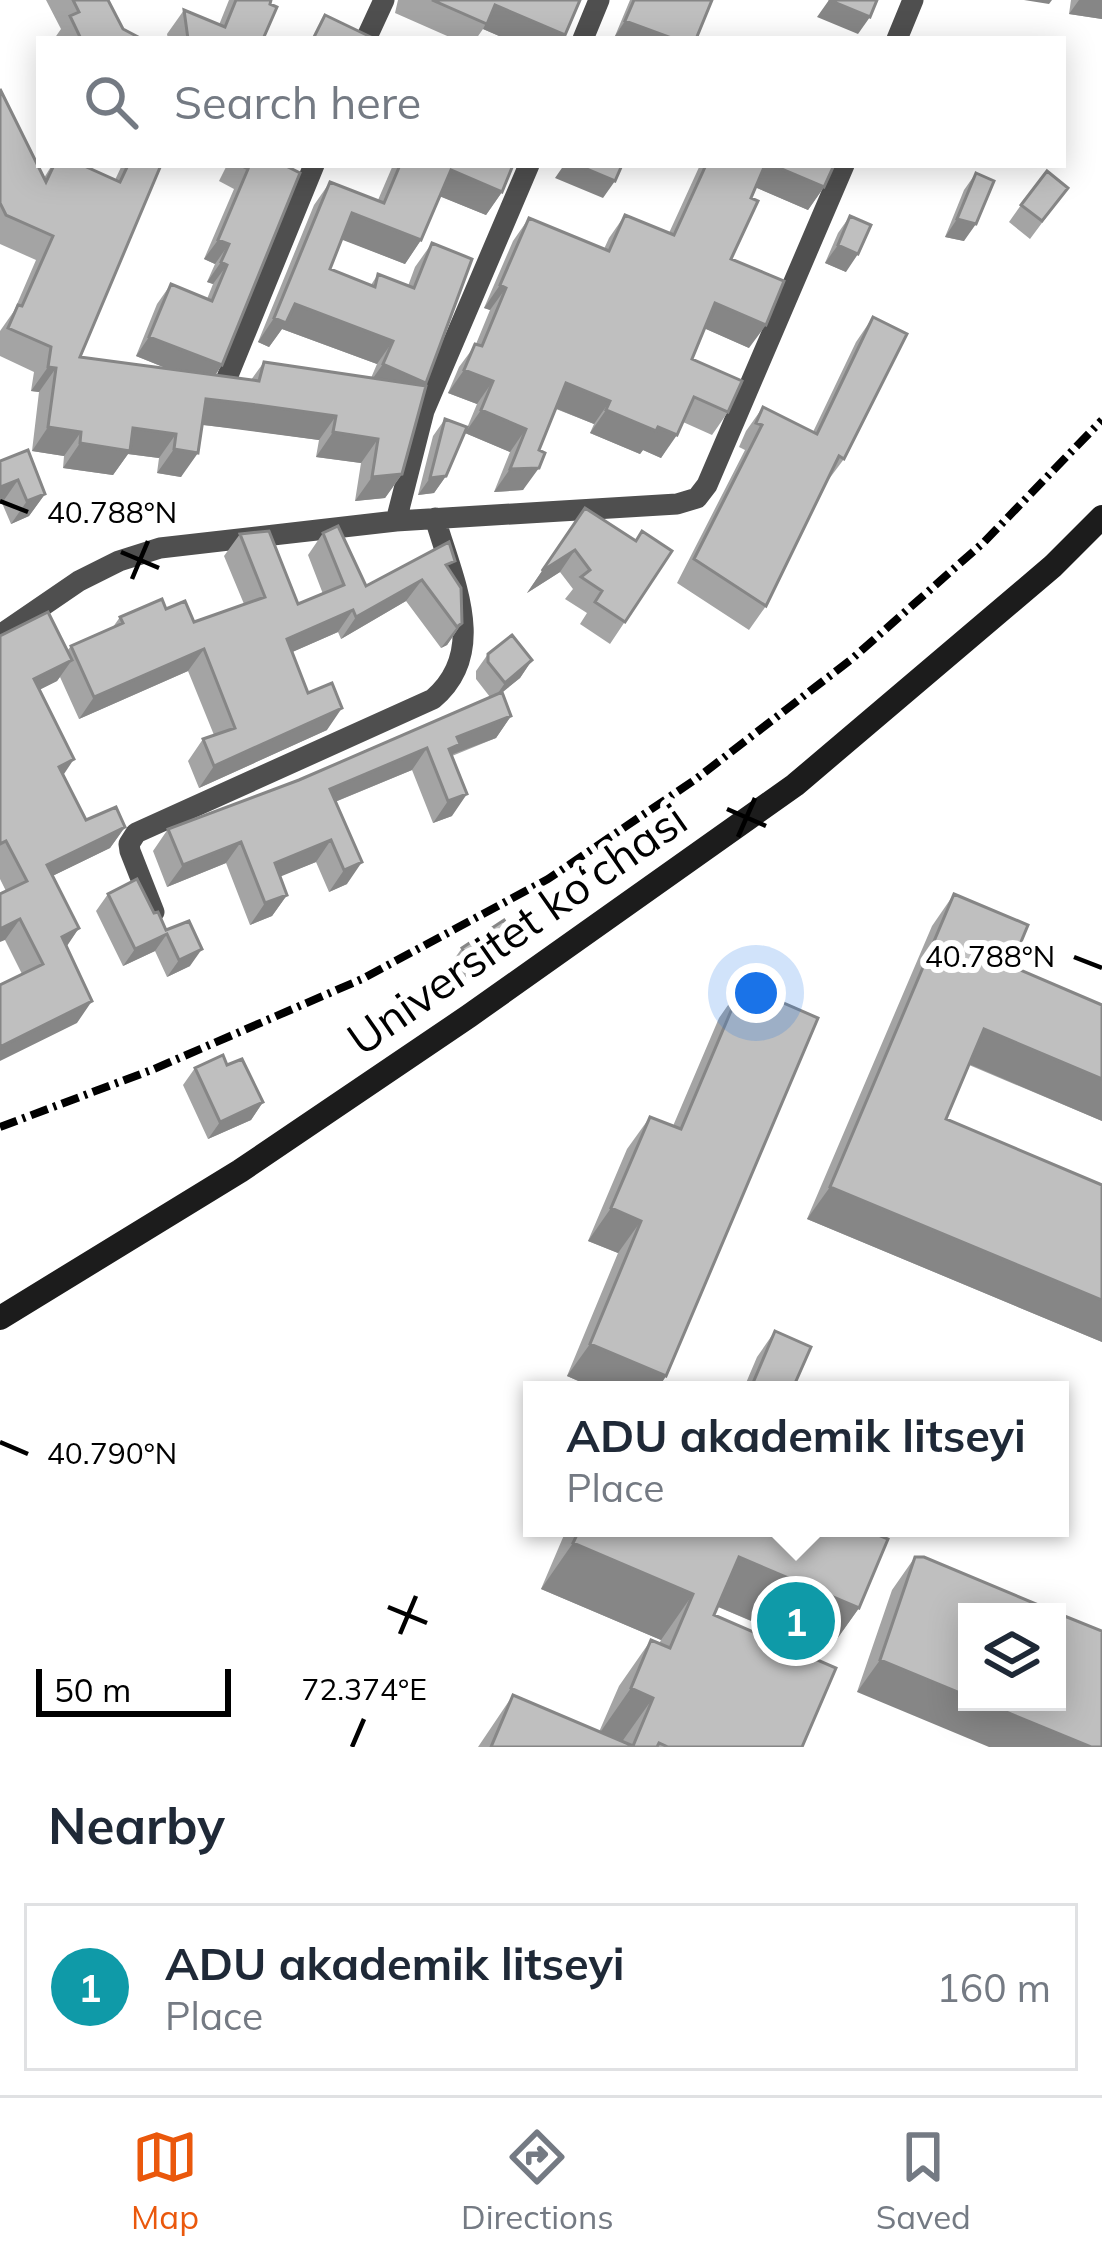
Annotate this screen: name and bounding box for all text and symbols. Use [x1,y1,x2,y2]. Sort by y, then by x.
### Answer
search box [36,36,1066,168]
icon: search [78,69,144,135]
text: Search here [174,74,421,130]
text: 40.788°N [47,493,177,531]
street label: Universitet kо‘chasi [336,790,697,1066]
text: 40.788°N [925,937,1055,975]
your location [726,963,786,1023]
popup [523,1381,1069,1537]
text: ADU akademik litseyi [566,1407,1026,1463]
text: 40.790°N [47,1434,177,1472]
text: Place [566,1463,664,1512]
pin: 1 [757,1576,835,1666]
map controls [958,1603,1066,1711]
button: layers [958,1603,1066,1711]
scale bar [36,1663,231,1716]
text: 50 m [54,1669,131,1710]
text: 72.374°E [301,1670,427,1708]
text: Nearby [48,1793,225,1857]
text: ADU akademik litseyi [165,1935,625,1991]
text: 1 [78,1963,102,2012]
text: 160 m [936,1963,1051,2012]
text: Place [165,1991,263,2040]
tab: Map [131,2124,199,2237]
tab: Directions [461,2124,614,2237]
tab: Saved [876,2124,971,2237]

